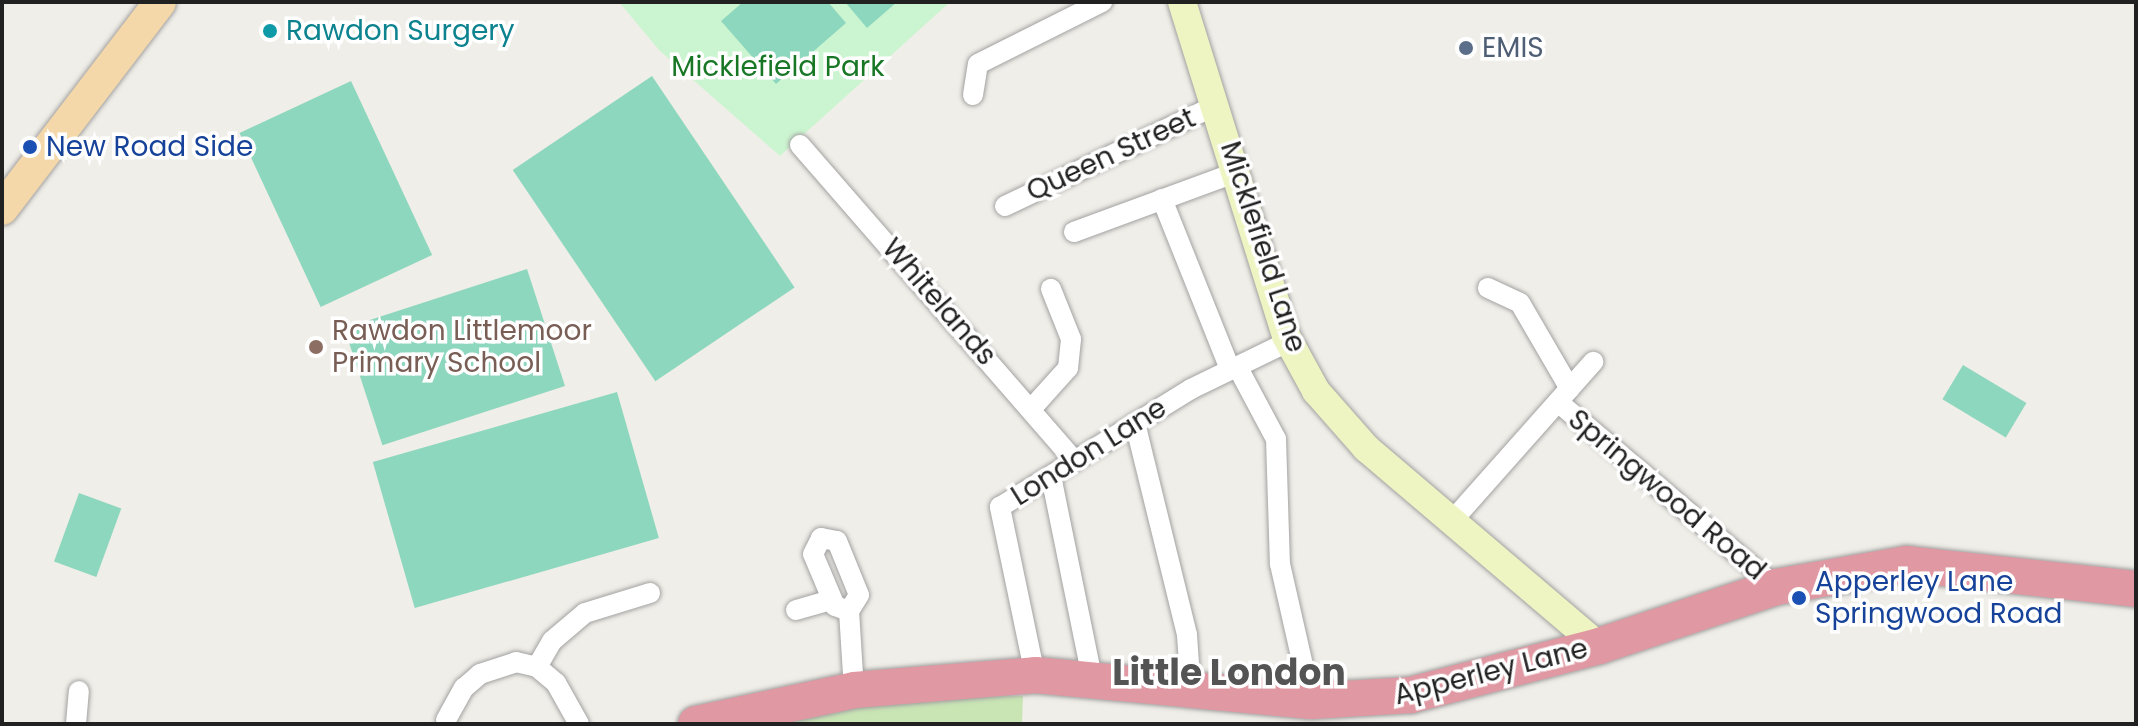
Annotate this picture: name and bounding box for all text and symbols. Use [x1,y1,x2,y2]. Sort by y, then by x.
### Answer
place label: Rawdon Surgery [286,14,514,48]
marker: Rawdon Surgery [261,22,279,40]
place label: EMIS [1482,31,1544,65]
marker: EMIS [1457,39,1475,57]
park label: Micklefield Park [671,50,885,84]
street label: Queen Street [1021,101,1201,209]
place label: New Road Side [46,130,253,164]
street label: Micklefield Lane [1213,137,1313,357]
marker: New Road Side [21,138,39,156]
street label: Whitelands [875,232,1003,372]
place label: Rawdon Littlemoor Primary School [332,314,592,380]
marker: Rawdon Littlemoor Primary School [307,338,325,356]
street label: London Lane [1005,391,1173,513]
street label: Springwood Road [1561,403,1773,587]
place label: Apperley Lane Springwood Road [1815,565,2063,631]
marker: Apperley Lane Springwood Road [1790,589,1808,607]
street label: Apperley Lane [1391,632,1591,712]
district label: Little London [1112,651,1346,695]

